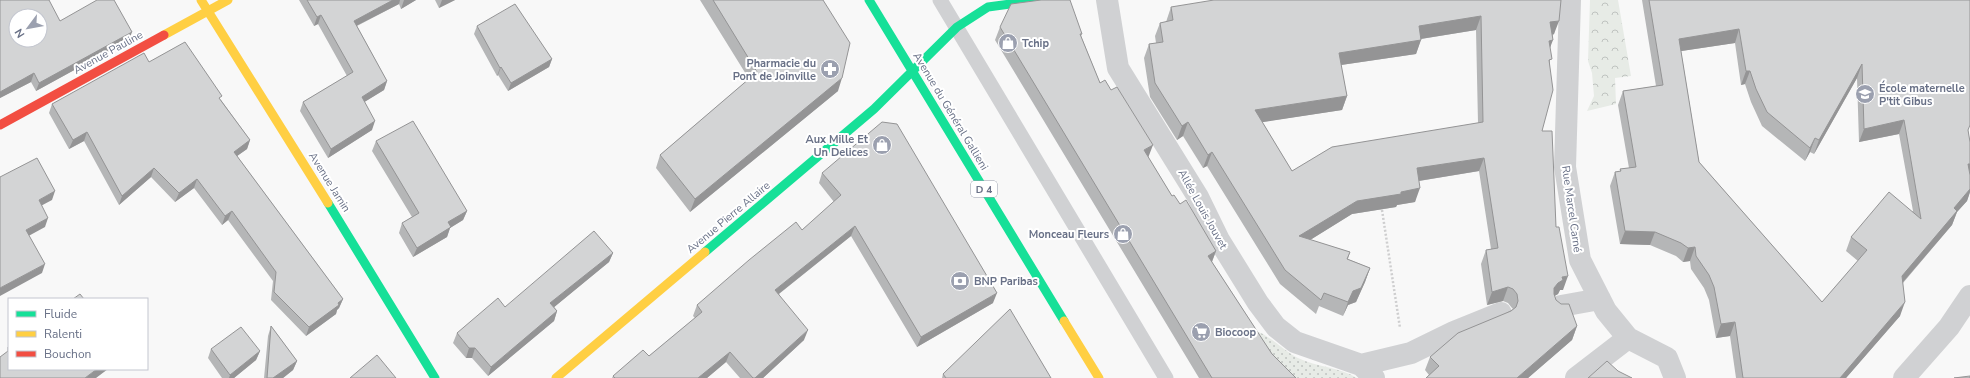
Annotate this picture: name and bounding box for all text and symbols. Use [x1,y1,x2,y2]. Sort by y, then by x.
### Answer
north arrow [8,8,48,48]
text: N [11,26,28,41]
street label: Avenue Pauline [71,27,146,78]
shop icon: Tchip [997,32,1019,54]
place label: Tchip [1022,36,1049,51]
street label: Avenue du Général Gallieni [909,50,992,173]
place label: Pharmacie du Pont de Joinville [733,56,816,84]
pharmacy icon: Pharmacie du Pont de Joinville [819,58,841,80]
place label: École maternelle P'tit Gibus [1879,80,1965,109]
school or university icon: École maternelle P'tit Gibus [1854,83,1876,105]
place label: Aux Mille Et Un Delices [805,132,869,160]
shop icon: Aux Mille Et Un Delices [871,134,893,156]
street label: Avenue Jamin [305,150,354,215]
street label: Rue Marcel Carné [1558,165,1585,253]
street label: Allée Louis Jouvet [1174,167,1231,252]
street label: Avenue Pierre Allaire [683,178,773,257]
road number: D 4 [971,181,997,197]
shop icon: Monceau Fleurs [1112,223,1134,245]
place label: Monceau Fleurs [1029,227,1109,242]
bank icon: BNP Paribas [949,270,971,292]
place label: BNP Paribas [974,274,1038,289]
legend [8,298,148,370]
text: Fluide [44,306,77,322]
supermarket icon: Biocoop [1190,321,1212,343]
place label: Biocoop [1215,325,1256,340]
text: Ralenti [44,326,82,342]
text: Bouchon [44,346,91,362]

